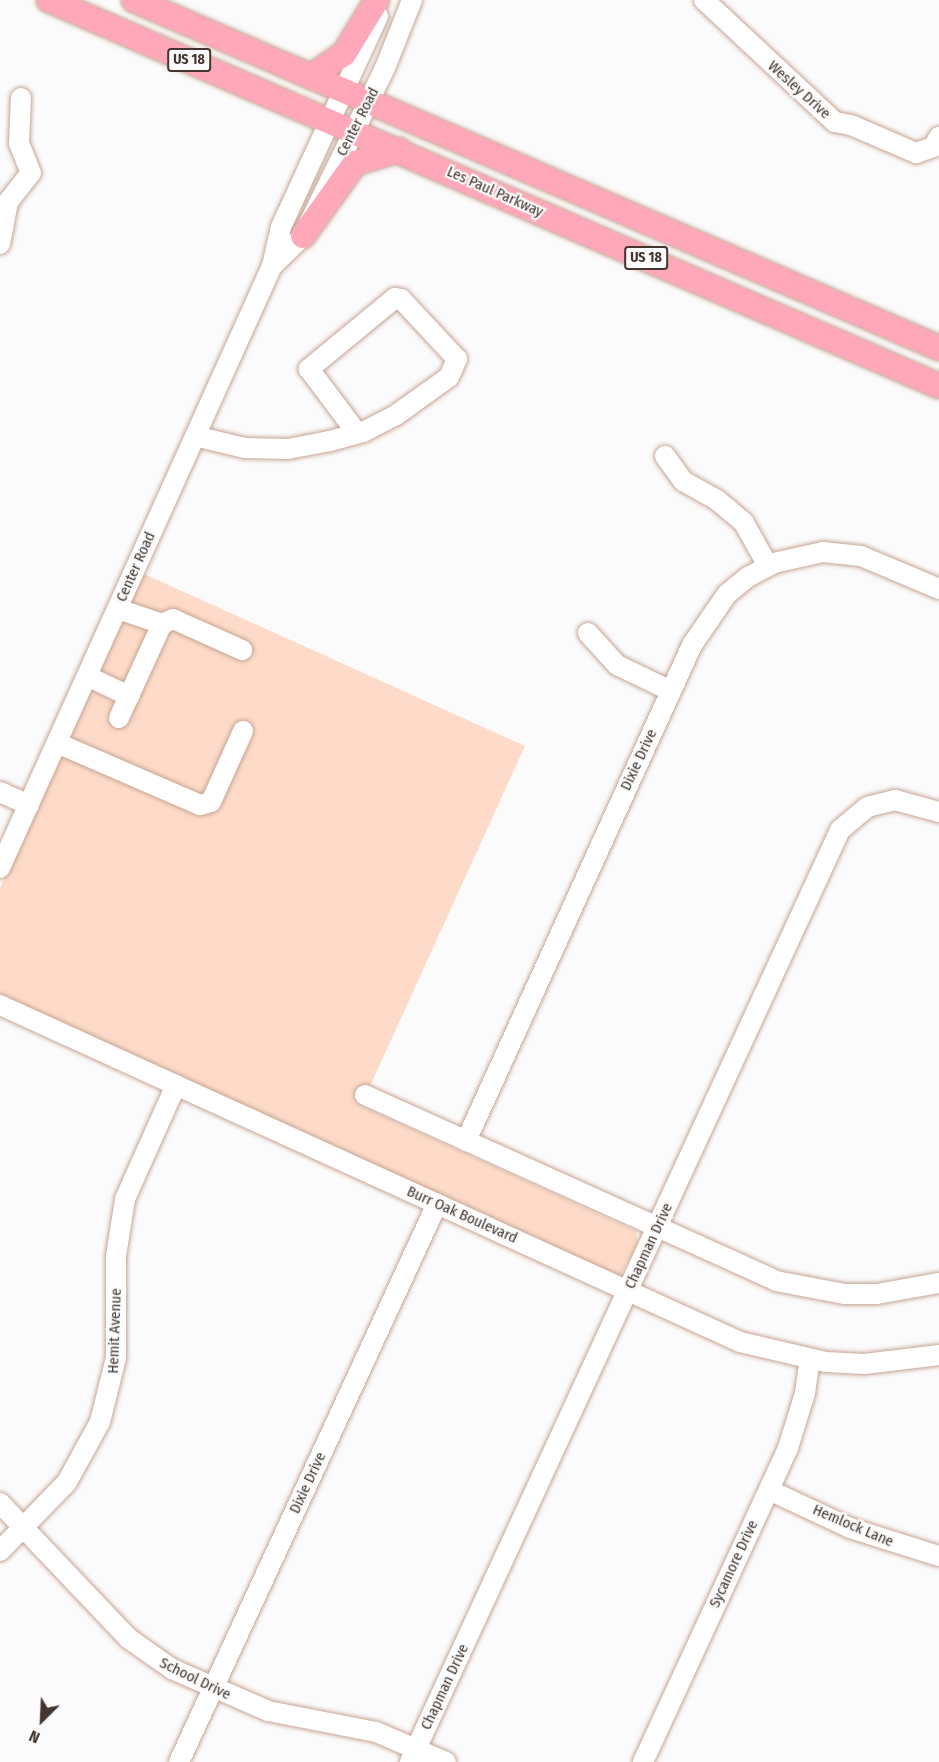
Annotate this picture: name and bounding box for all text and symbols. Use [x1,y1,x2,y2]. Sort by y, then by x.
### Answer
road number: US 18 [166,49,212,71]
street label: Wesley Drive [764,57,834,123]
street label: Center Road [333,85,383,159]
street label: Les Paul Parkway [444,163,546,221]
road number: US 18 [624,247,668,269]
street label: Center Road [113,529,159,605]
street label: Dixie Drive [617,726,661,794]
street label: Burr Oak Boulevard [404,1183,520,1247]
street label: Chapman Drive [621,1200,677,1292]
street label: Hemit Avenue [105,1288,125,1374]
street label: Dixie Drive [286,1449,330,1517]
street label: Hemlock Lane [810,1501,896,1551]
street label: Sycamore Drive [706,1517,762,1611]
street label: Chapman Drive [417,1641,473,1733]
street label: School Drive [157,1654,233,1704]
north arrow [12,1690,72,1750]
text: N [26,1726,43,1748]

